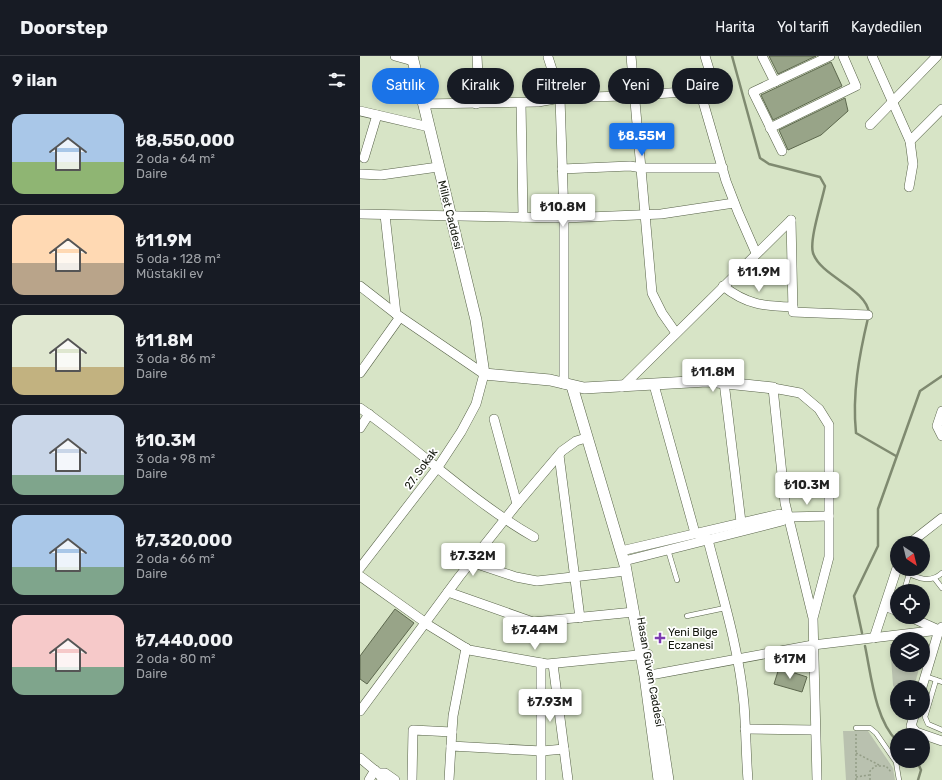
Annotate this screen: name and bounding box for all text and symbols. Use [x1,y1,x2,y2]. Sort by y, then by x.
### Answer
text: Doorstep [20,16,108,39]
text: Harita [715,19,755,36]
text: Yol tarifi [777,19,829,36]
text: Kaydedilen [851,19,922,36]
chip: Satılık [372,68,439,104]
chip: Kiralık [447,68,514,104]
chip: Filtreler [522,68,600,104]
chip: Yeni [608,68,664,104]
chip: Daire [672,68,733,104]
icon: filters [326,69,348,91]
text: 9 ilan [12,70,57,90]
pin: ₺8.55M [609,123,675,157]
text: ₺8.55M [618,128,666,143]
icon: home [44,130,92,178]
text: ₺8,550,000 [136,130,235,150]
text: 2 oda · 64 m² [136,151,215,166]
text: Daire [136,166,167,181]
street label: Millet Caddesi [435,179,465,251]
pin: ₺10.8M [530,194,596,228]
text: ₺10.8M [540,199,586,214]
text: ₺11.9M [136,230,192,250]
icon: home [44,231,92,279]
text: 5 oda · 128 m² [136,251,221,266]
pin: ₺11.9M [726,259,792,293]
text: ₺11.9M [738,264,780,279]
text: Müstakil ev [136,266,203,281]
text: ₺11.8M [136,330,193,350]
icon: home [44,331,92,379]
text: 3 oda · 86 m² [136,351,215,366]
pin: ₺11.8M [680,359,746,393]
text: ₺11.8M [691,364,735,379]
text: Daire [136,366,167,381]
text: ₺10.3M [136,430,196,450]
icon: home [44,431,92,479]
street label: 27. Sokak [402,446,440,492]
text: 3 oda · 98 m² [136,451,215,466]
text: Daire [136,466,167,481]
pin: ₺10.3M [774,472,840,506]
text: ₺10.3M [784,477,830,492]
text: ₺7,320,000 [136,530,232,550]
icon: home [44,531,92,579]
north arrow [890,536,930,576]
map controls [890,536,930,768]
pin: ₺7.32M [440,543,506,577]
text: ₺7.32M [450,548,496,563]
text: 2 oda · 66 m² [136,551,215,566]
text: Daire [136,566,167,581]
button: locate [890,584,930,624]
street label: Hasan Güven Caddesi [634,616,666,728]
pin: ₺7.44M [502,617,568,651]
text: ₺7.44M [512,622,558,637]
place label: Yeni Bilge Eczanesi [668,626,718,652]
text: ₺7,440,000 [136,630,233,650]
icon: home [44,631,92,679]
button: layers [890,632,930,672]
marker: Yeni Bilge Eczanesi [655,633,665,643]
pin: ₺17M [766,646,814,680]
text: 2 oda · 80 m² [136,651,216,666]
text: ₺17M [774,651,806,666]
text: Daire [136,666,167,681]
button: + [890,680,930,720]
pin: ₺7.93M [517,689,583,723]
text: ₺7.93M [528,694,572,709]
button: − [890,728,930,768]

